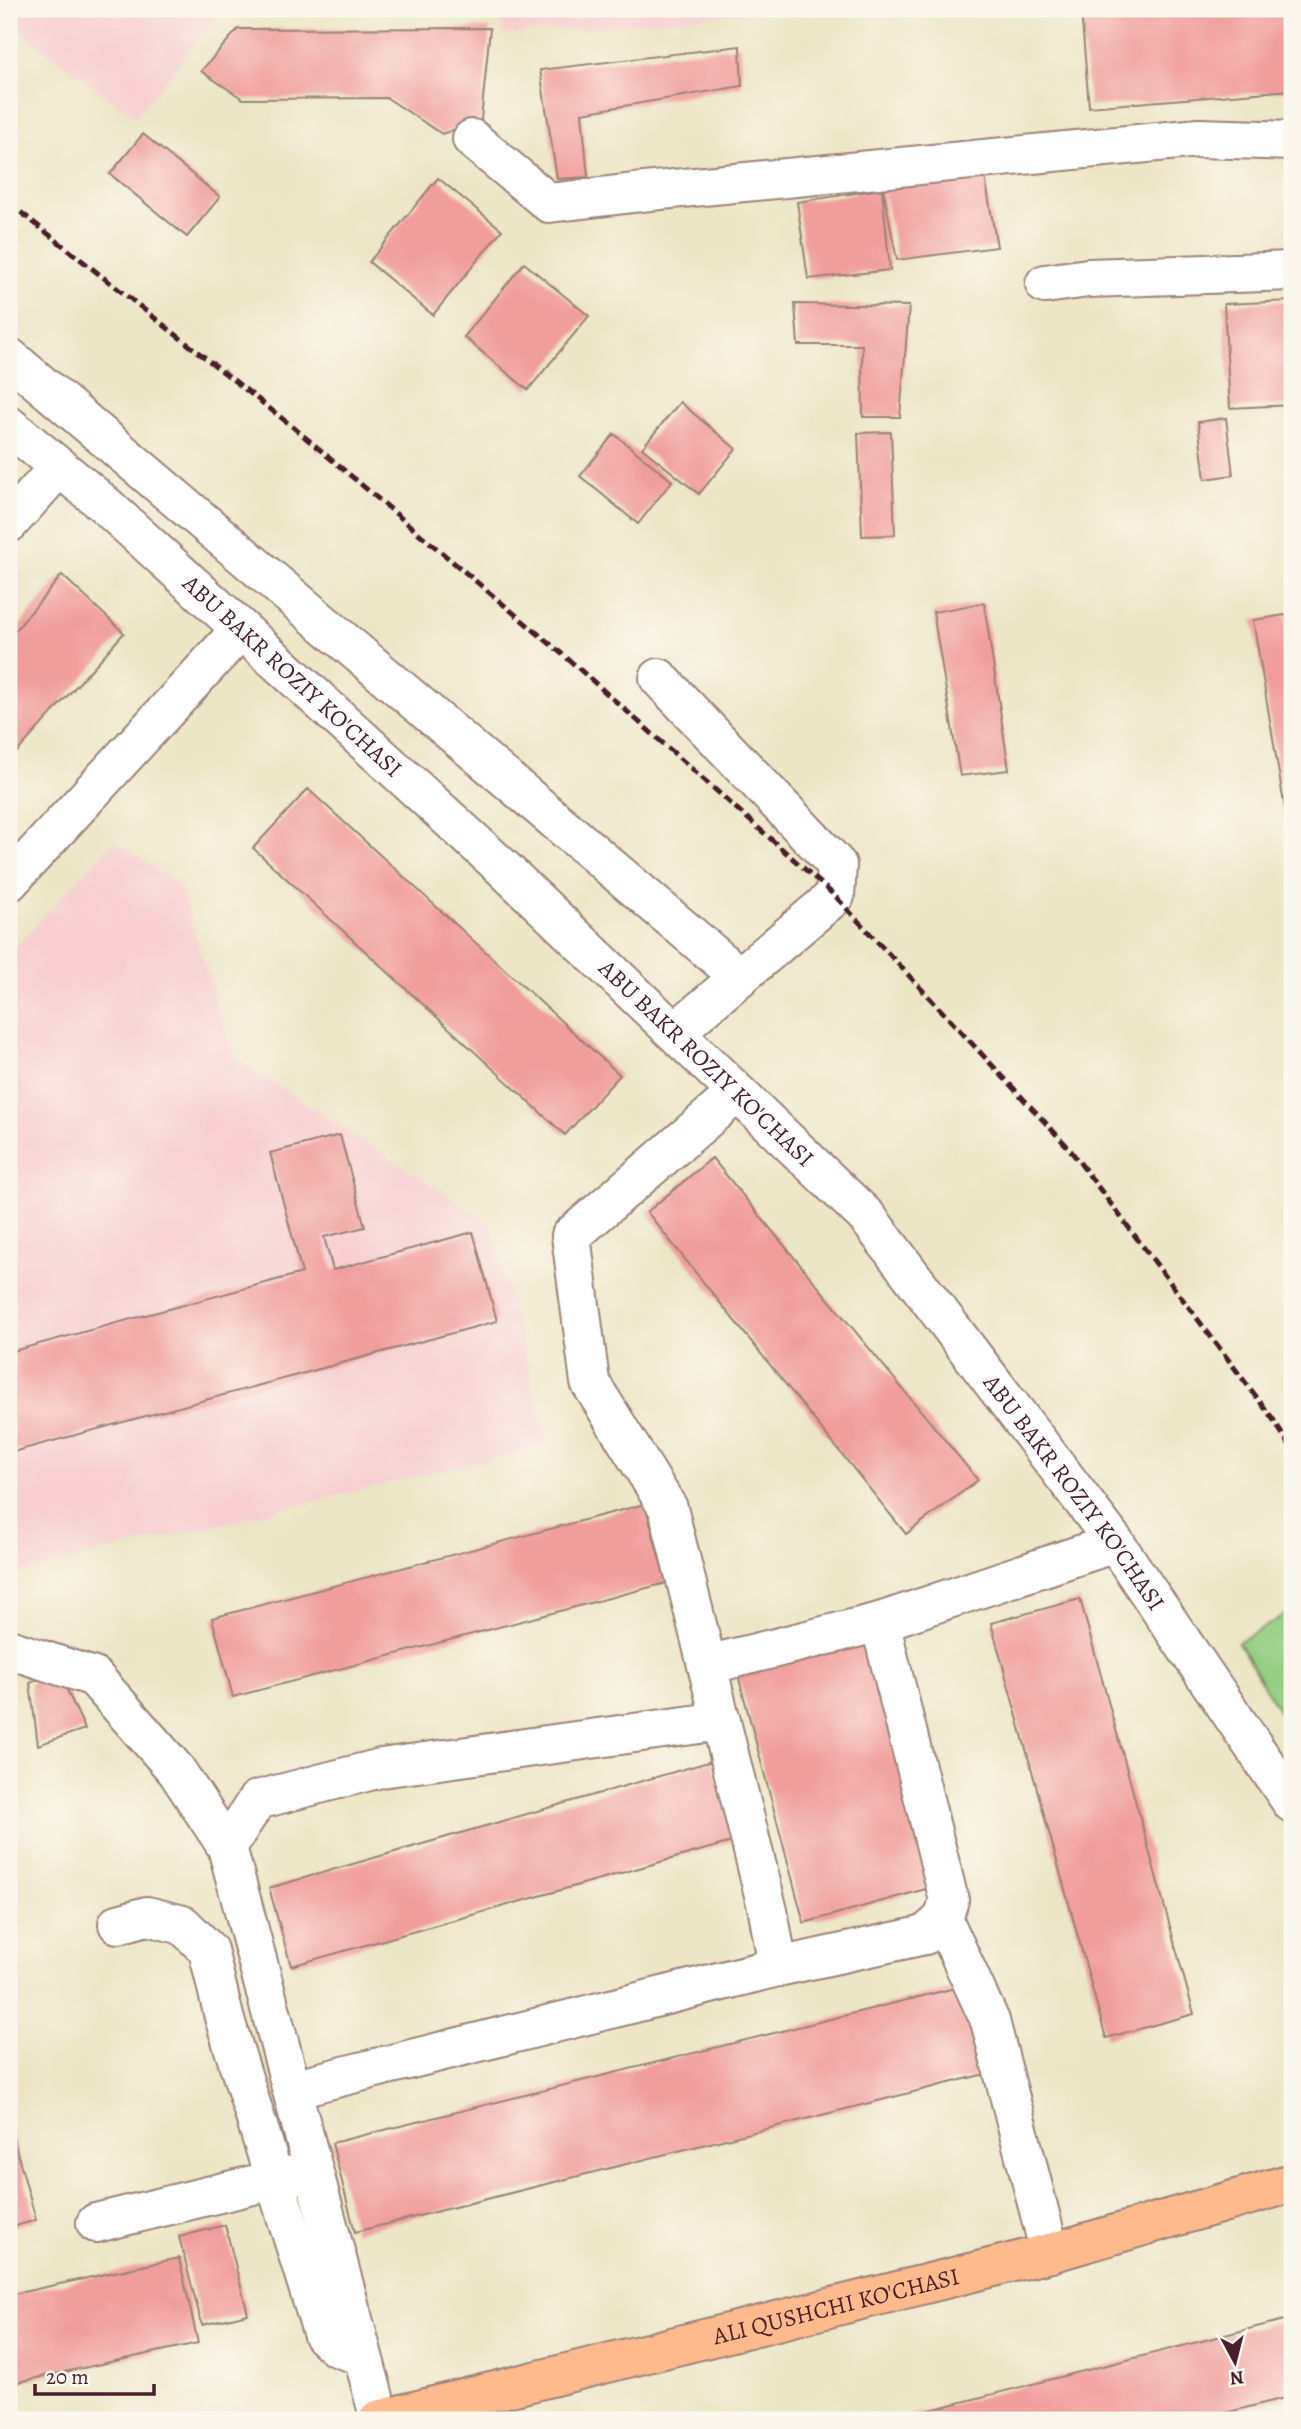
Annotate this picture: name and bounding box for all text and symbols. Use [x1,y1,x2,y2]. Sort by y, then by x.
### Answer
street label: ABU BAKR ROZIY KO'CHASI [175,567,409,784]
street label: ABU BAKR ROZIY KO'CHASI [591,952,821,1174]
street label: ABU BAKR ROZIY KO'CHASI [976,1367,1172,1617]
street label: ALI QUSHCHI KO'CHASI [709,2260,963,2352]
north arrow [1200,2328,1270,2398]
scale bar [35,2352,154,2396]
text: 20 m [46,2363,89,2391]
text: N [1228,2364,1245,2392]

